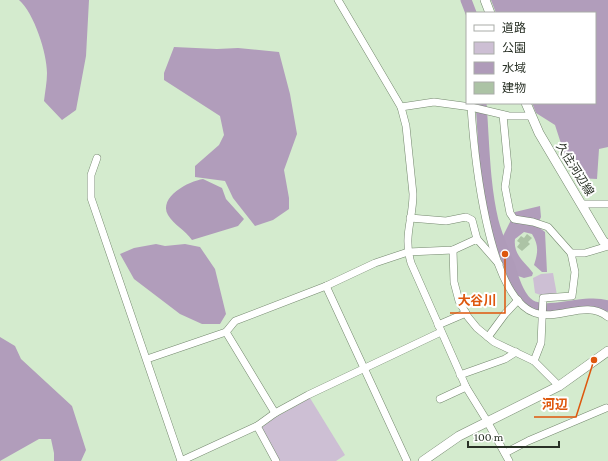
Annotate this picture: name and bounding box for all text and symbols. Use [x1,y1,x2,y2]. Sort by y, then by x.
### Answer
legend [466,12,596,104]
text: 道路 [502,21,526,35]
text: 公園 [502,41,526,55]
text: 水域 [502,61,526,75]
text: 建物 [502,81,526,95]
street label: 久住河辺線 [553,140,597,198]
callout: 大谷川 [450,288,505,313]
text: 大谷川 [457,293,497,308]
callout: 河辺 [534,392,576,417]
text: 河辺 [542,397,568,412]
scale bar [468,423,559,449]
text: 100 m [474,430,504,444]

